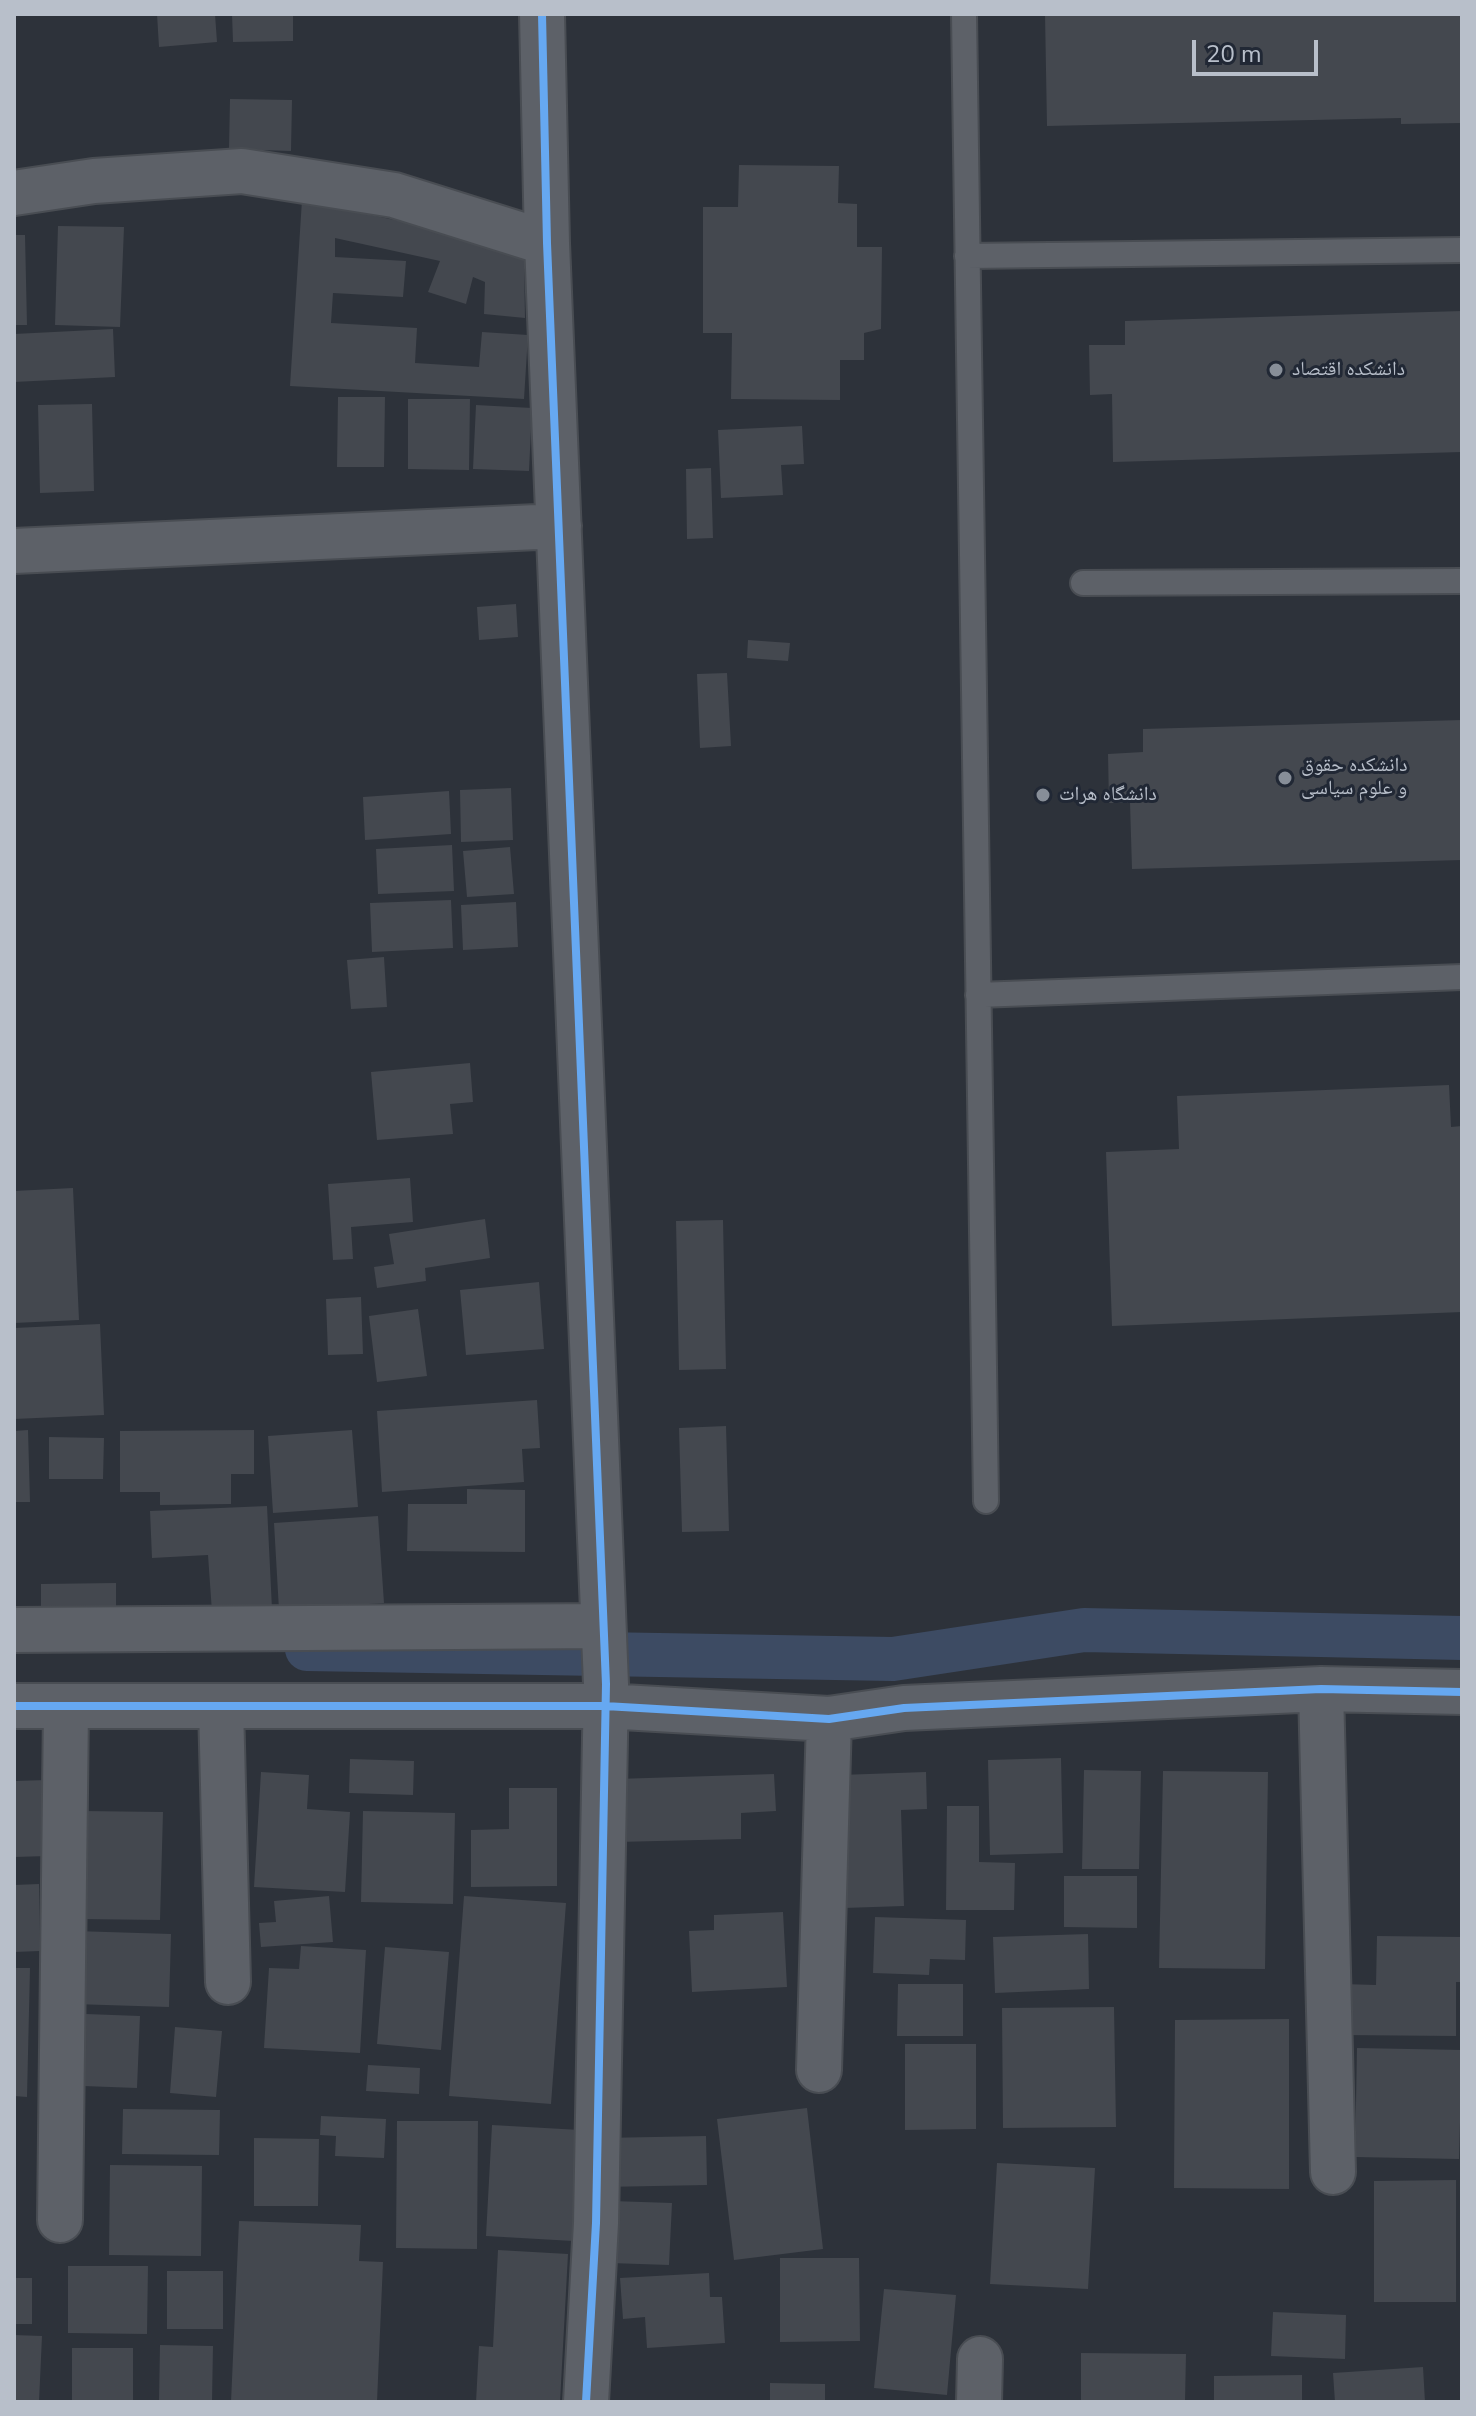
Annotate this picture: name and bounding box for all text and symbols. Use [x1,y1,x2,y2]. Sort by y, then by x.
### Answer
scale bar [1196,24,1322,74]
text: 20 m [1206,38,1262,70]
place label: دانشکده اقتصاد [1292,358,1405,382]
marker: دانشکده اقتصاد [1267,361,1285,379]
place label: دانشکده حقوق و علوم سیاسی [1301,754,1408,801]
marker: دانشکده حقوق و علوم سیاسی [1276,769,1294,787]
place label: دانشگاه هرات [1059,783,1157,807]
marker: دانشگاه هرات [1034,786,1052,804]

